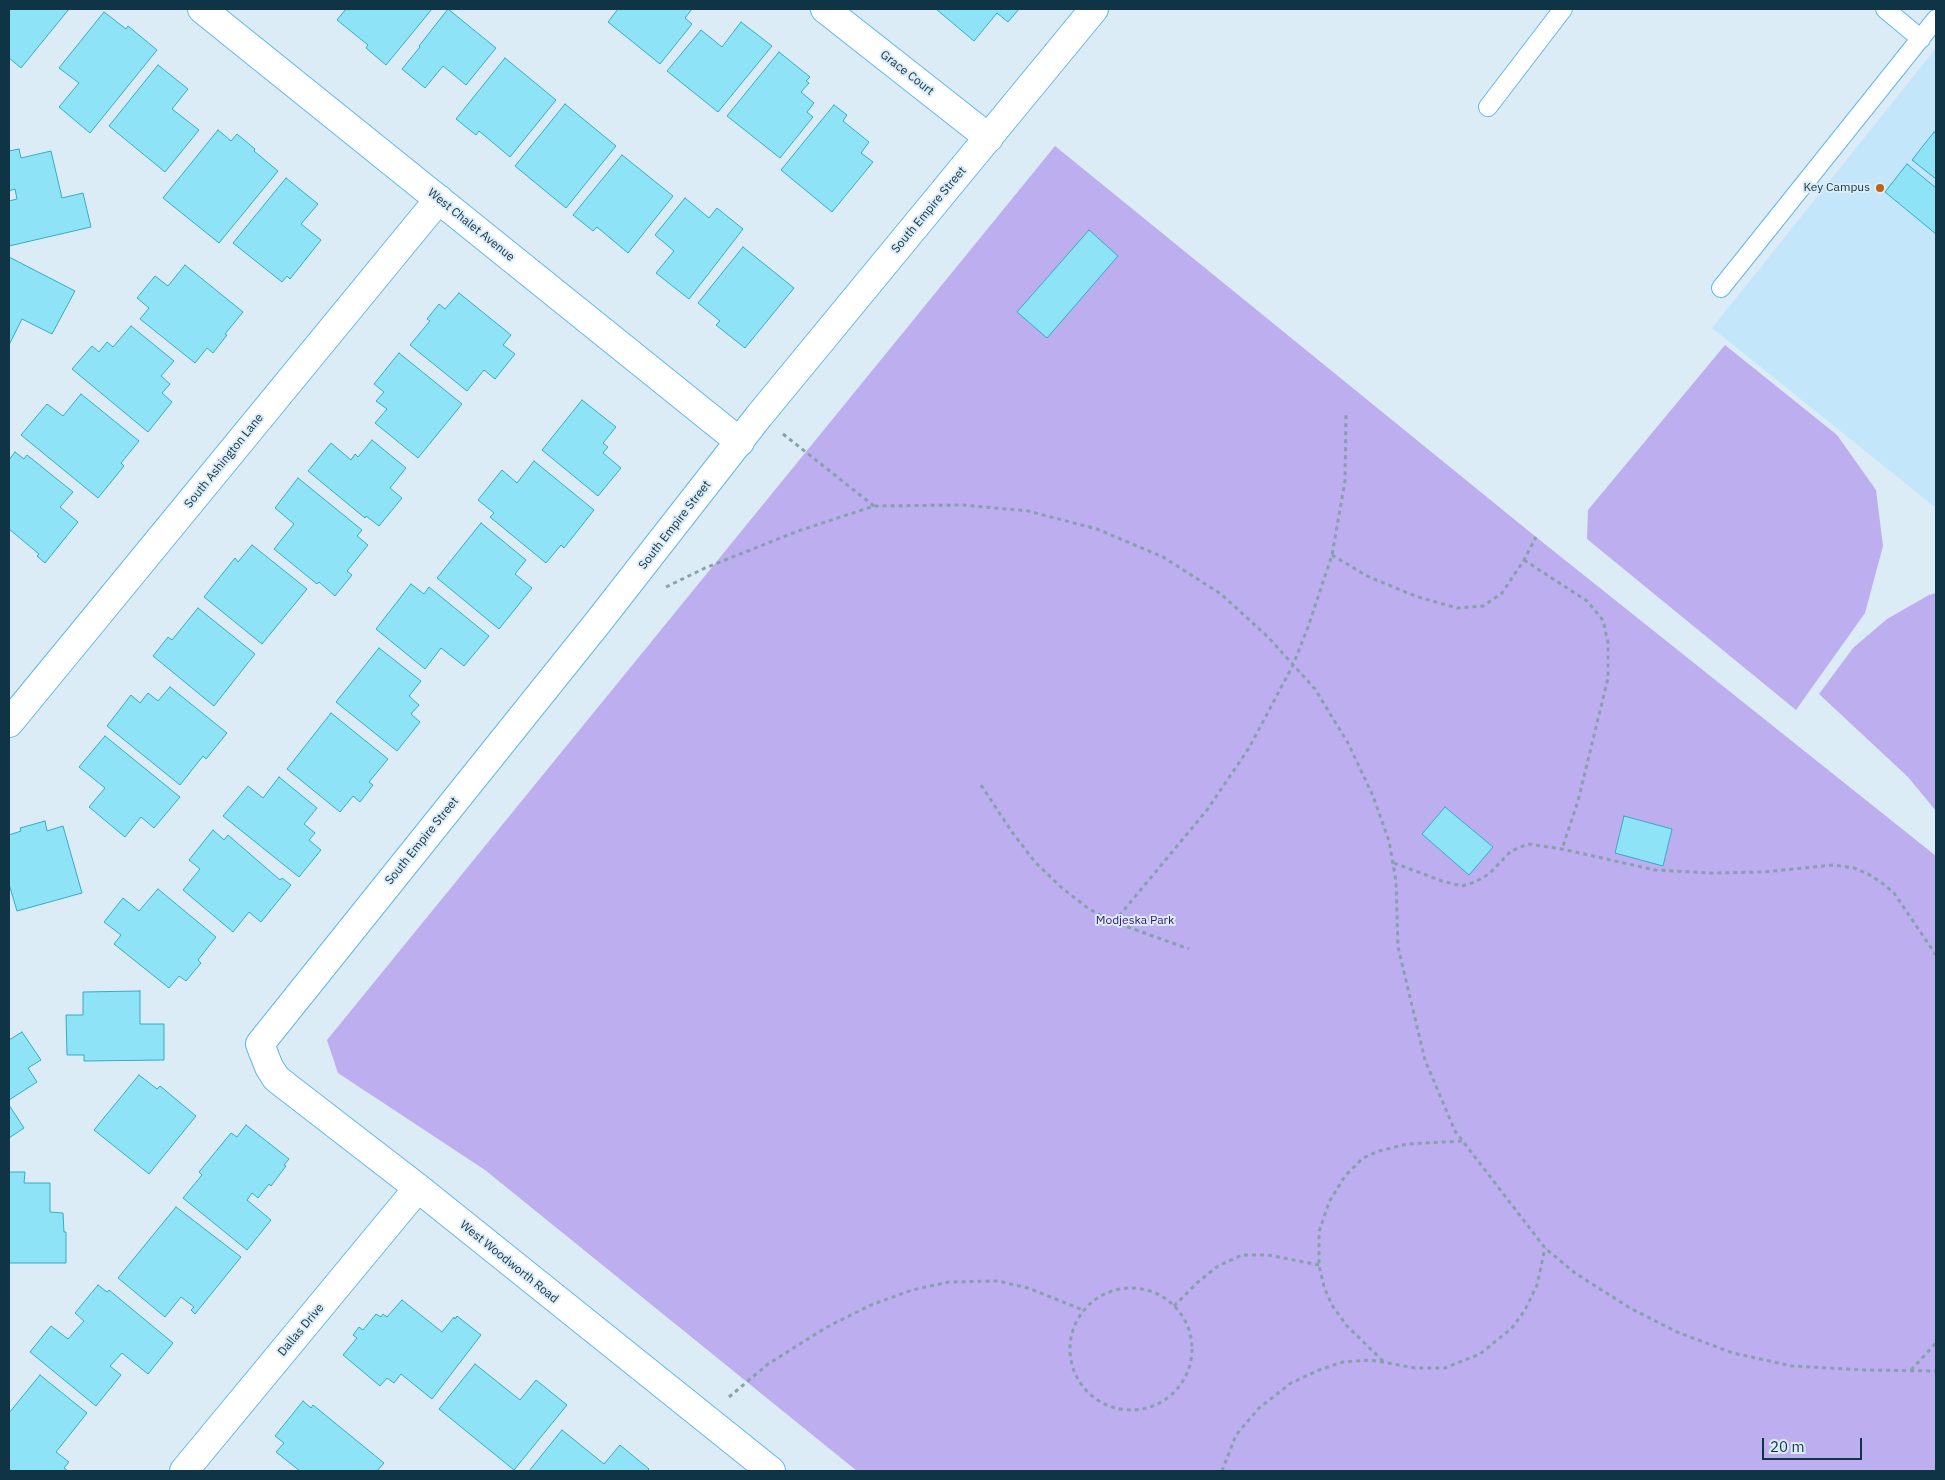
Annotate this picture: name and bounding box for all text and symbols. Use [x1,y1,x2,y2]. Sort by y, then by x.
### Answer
street label: Grace Court [877,48,937,98]
street label: South Empire Street [889,164,969,256]
place label: Key Campus [1803,181,1870,195]
marker: Key Campus [1874,182,1886,194]
street label: West Chalet Avenue [425,186,517,264]
street label: South Ashington Lane [182,411,266,511]
street label: South Empire Street [636,478,714,572]
street label: South Empire Street [382,794,462,888]
park label: Modjeska Park [1096,914,1174,928]
street label: West Woodworth Road [457,1218,561,1306]
street label: Dallas Drive [275,1301,327,1359]
scale bar [1765,1428,1865,1460]
text: 20 m [1770,1437,1805,1456]

